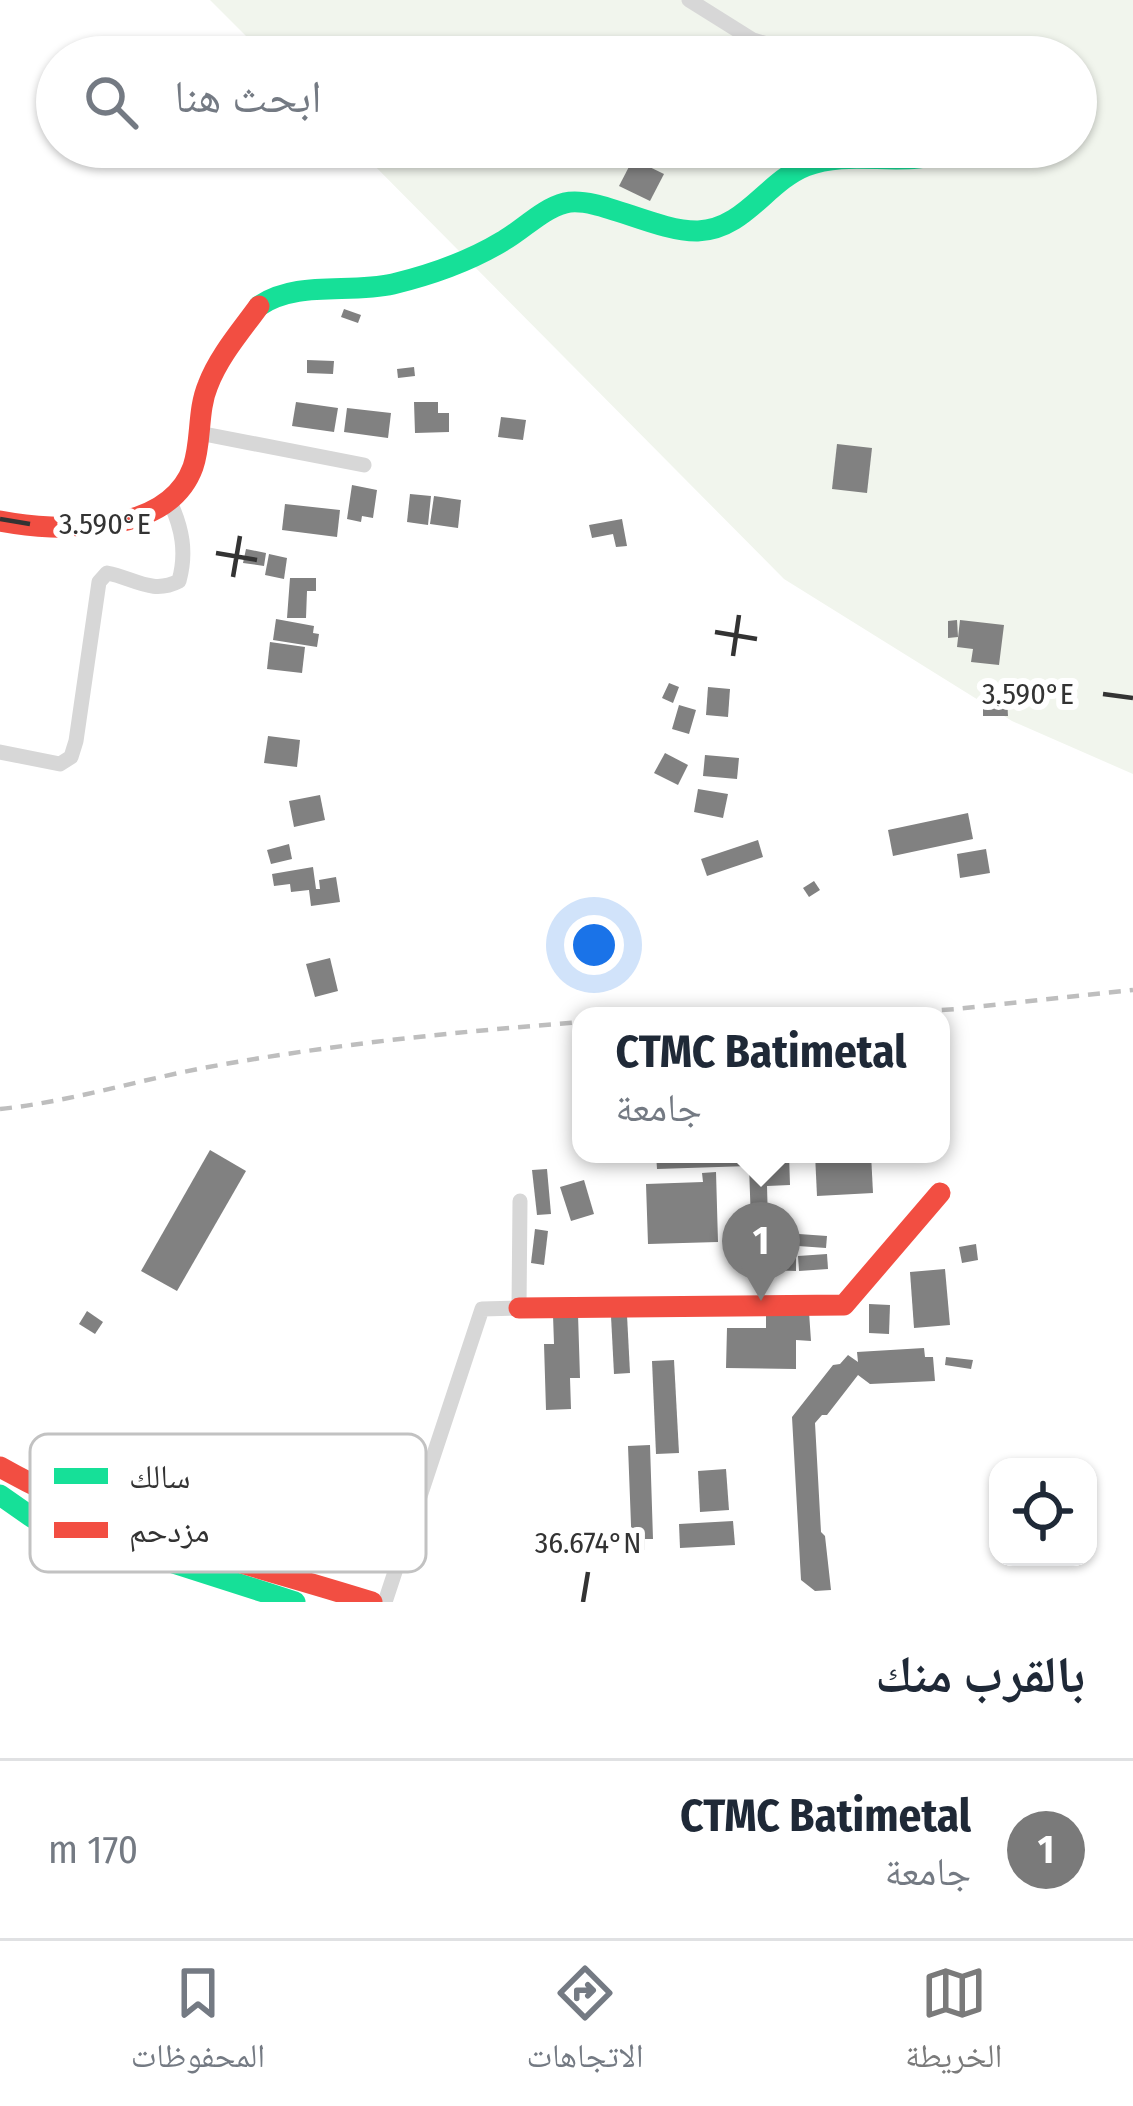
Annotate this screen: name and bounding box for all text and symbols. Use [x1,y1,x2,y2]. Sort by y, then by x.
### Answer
search box [36,36,1097,168]
icon: search [78,69,144,135]
text: ابحث هنا [174,70,322,124]
text: 3.590°E [59,506,151,542]
text: 3.590°E [982,676,1074,712]
your location [564,915,624,975]
popup [572,1007,950,1163]
text: CTMC Batimetal [616,1025,906,1079]
text: جامعة [616,1085,702,1131]
pin: 1 [722,1202,800,1301]
legend [30,1434,426,1572]
text: سالك [129,1457,190,1497]
map controls [989,1458,1097,1566]
button: locate [989,1458,1097,1566]
text: مزدحم [129,1511,209,1553]
text: 36.674°N [535,1525,641,1561]
text: بالقرب منك [875,1644,1085,1706]
text: CTMC Batimetal [680,1789,971,1843]
text: 170 m [48,1827,138,1873]
text: 1 [1038,1827,1054,1873]
text: جامعة [885,1849,971,1895]
tab: المحفوظات [131,1960,265,2088]
tab: الاتجاهات [526,1960,644,2088]
tab: الخريطة [905,1960,1002,2088]

